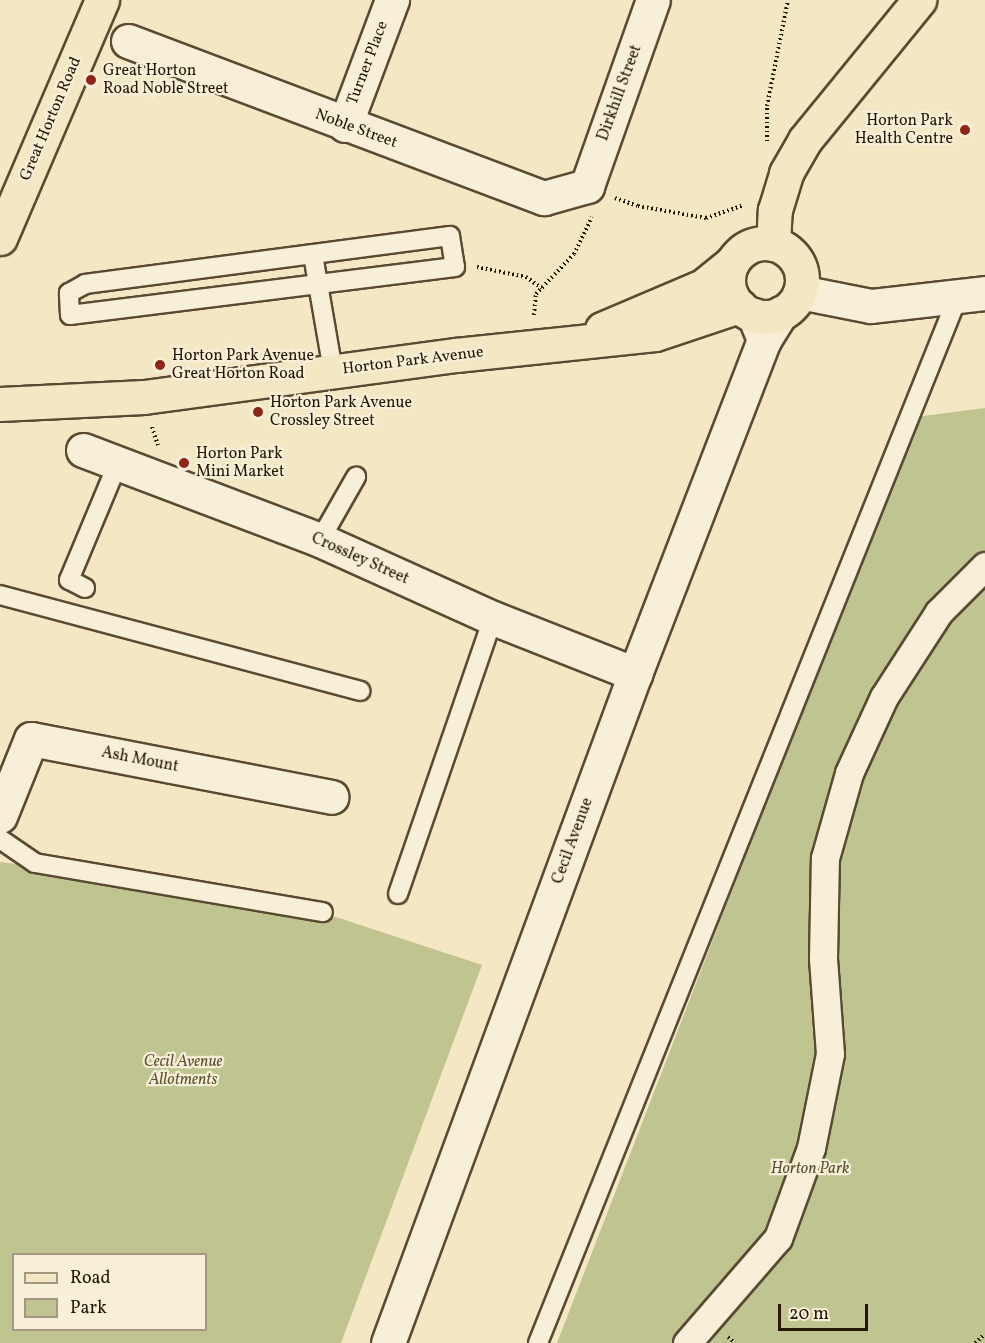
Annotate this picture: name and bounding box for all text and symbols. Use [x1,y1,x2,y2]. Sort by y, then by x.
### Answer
street label: Turner Place [343,18,393,108]
street label: Dirkhill Street [594,42,646,144]
street label: Great Horton Road [16,54,86,184]
place label: Great Horton Road Noble Street [103,61,229,99]
marker: Great Horton Road Noble Street [84,73,98,87]
street label: Noble Street [312,105,400,153]
place label: Horton Park Health Centre [855,111,953,149]
marker: Horton Park Health Centre [958,123,972,137]
street label: Horton Park Avenue [341,343,485,379]
place label: Horton Park Avenue Great Horton Road [172,346,314,384]
marker: Horton Park Avenue Great Horton Road [153,358,167,372]
place label: Horton Park Avenue Crossley Street [270,393,412,431]
marker: Horton Park Avenue Crossley Street [251,405,265,419]
place label: Horton Park Mini Market [196,444,285,482]
marker: Horton Park Mini Market [177,456,191,470]
street label: Crossley Street [308,529,412,589]
street label: Ash Mount [100,743,180,777]
street label: Cecil Avenue [549,795,597,887]
park label: Cecil Avenue Allotments [144,1052,222,1090]
park label: Horton Park [771,1159,849,1179]
legend [12,1253,207,1331]
text: Road [70,1266,111,1291]
scale bar [781,1292,871,1330]
text: Park [70,1296,107,1321]
text: 20 m [789,1302,829,1327]

